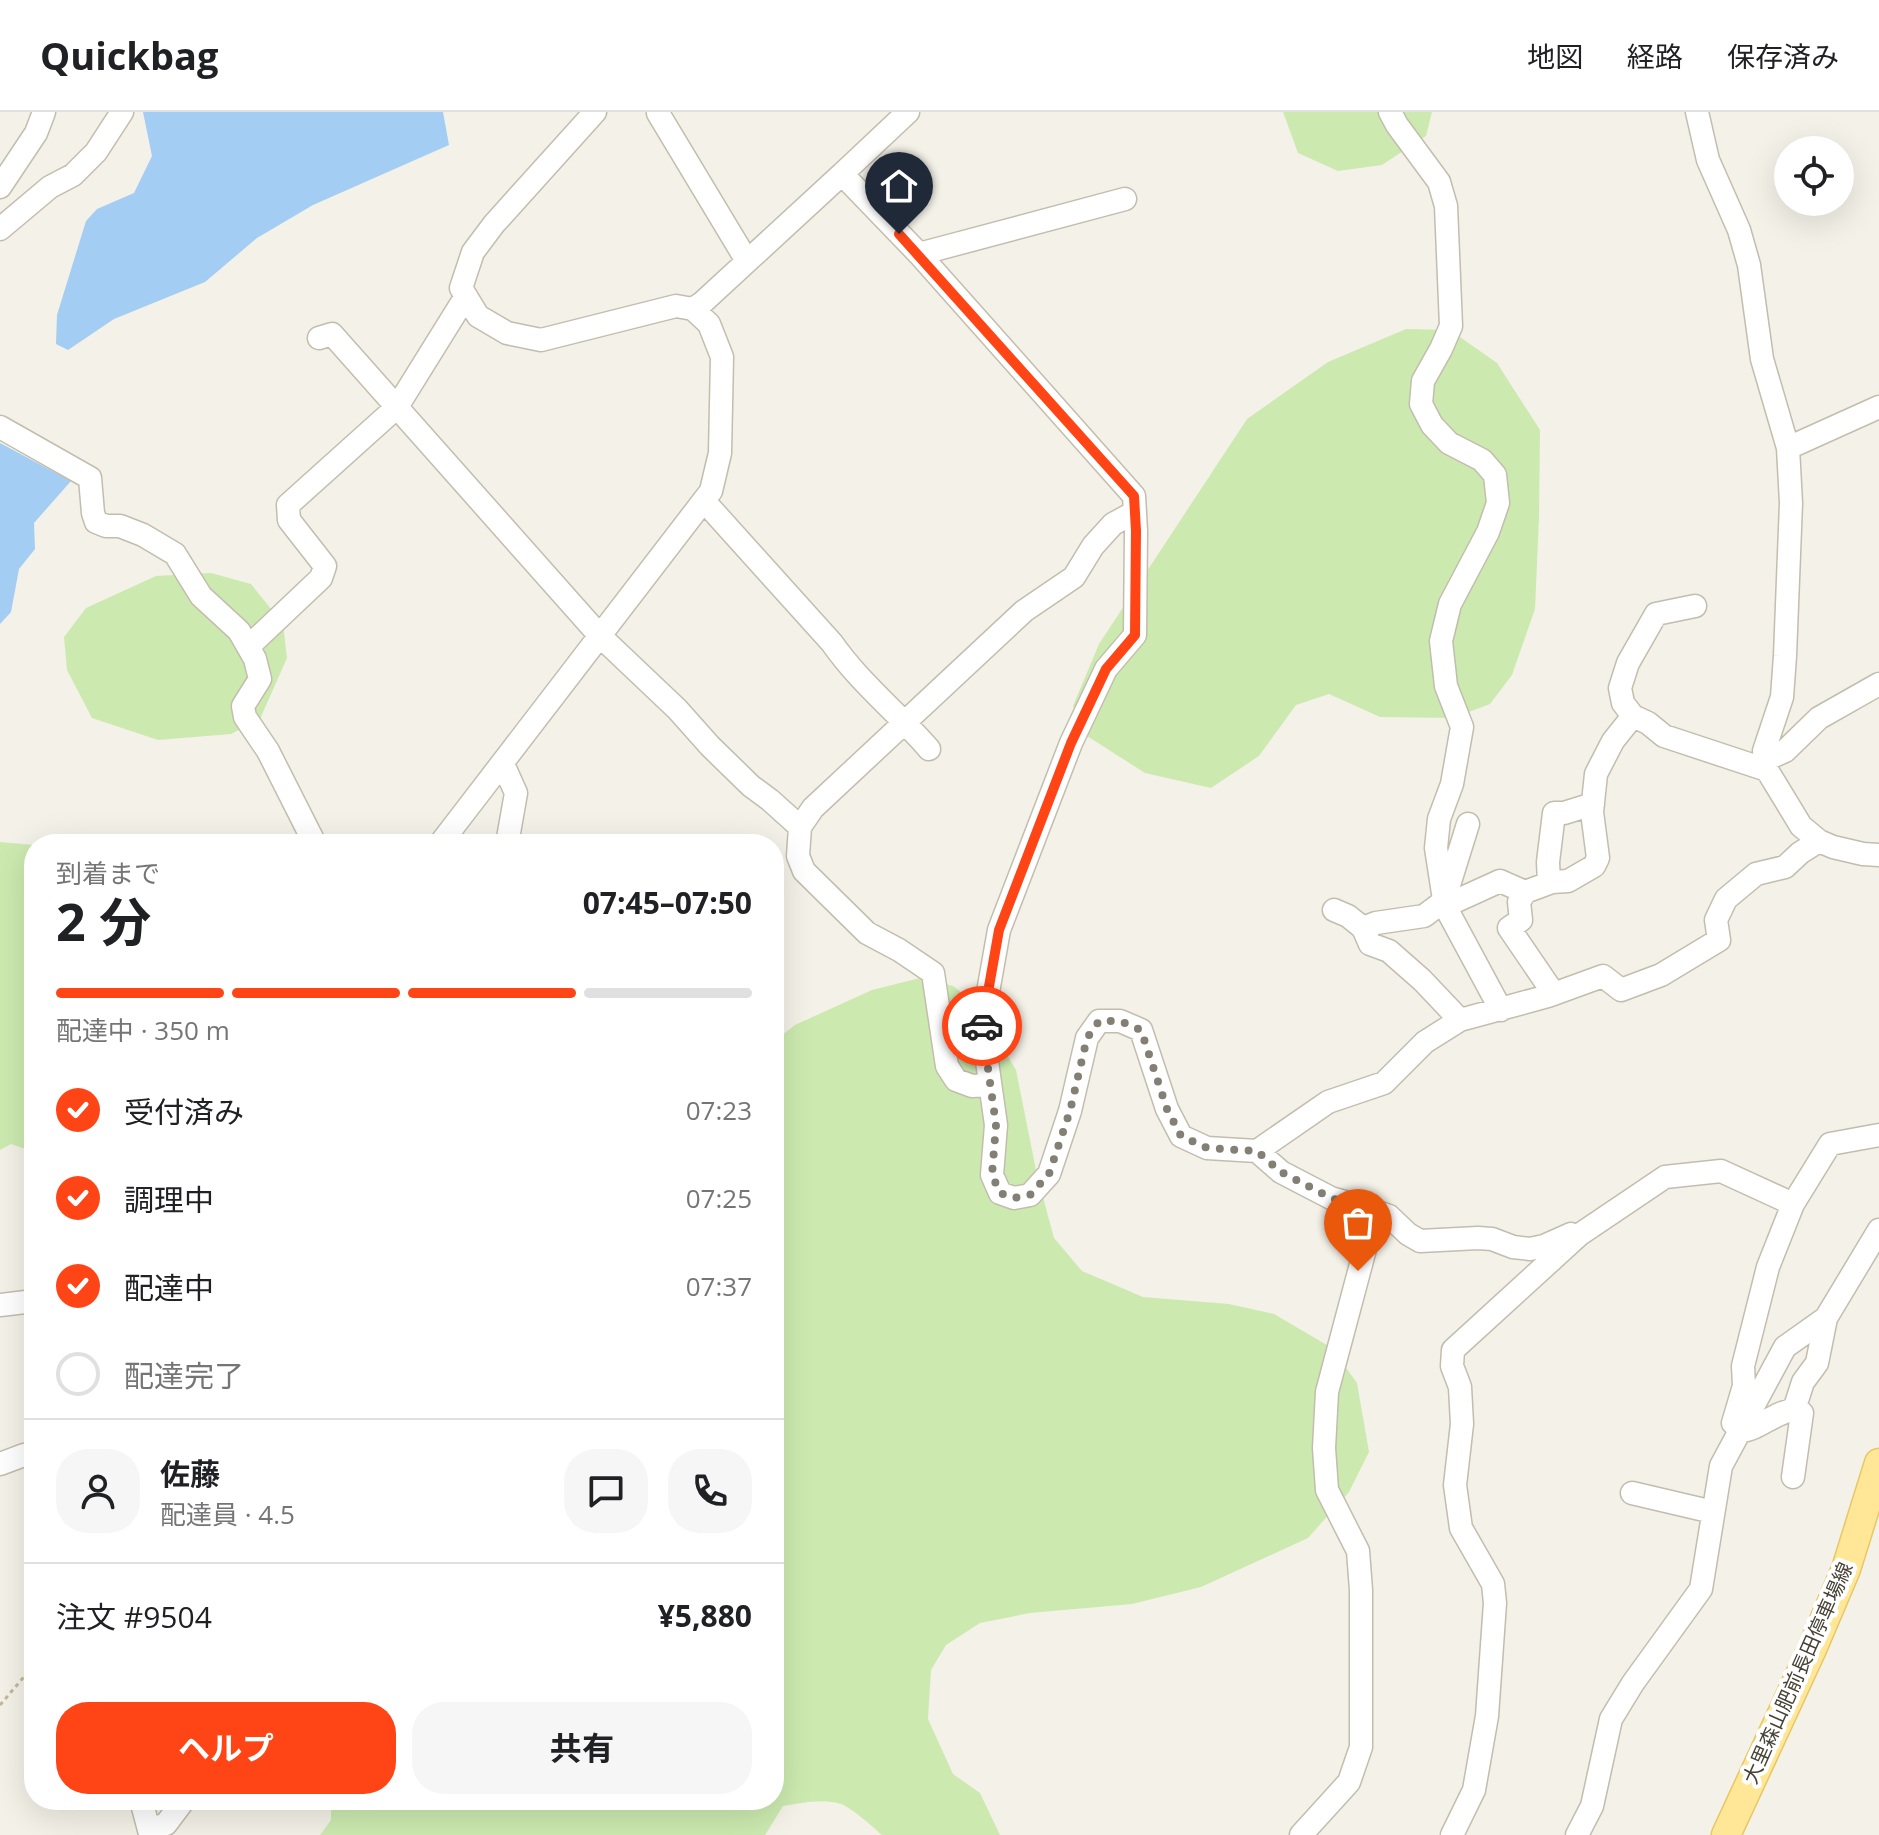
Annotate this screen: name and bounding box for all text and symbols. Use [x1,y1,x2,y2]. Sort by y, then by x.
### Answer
text: Quickbag [40,29,218,81]
text: 地図 [1527,37,1583,75]
text: 経路 [1627,37,1683,75]
text: 保存済み [1727,37,1839,75]
map controls [1774,136,1854,216]
button: locate [1774,136,1854,216]
pin [865,152,933,234]
icon: home [877,164,921,208]
text: 到着まで [56,855,160,891]
text: 07:45–07:50 [583,882,752,923]
text: 2 分 [56,885,151,956]
courier [942,986,1022,1066]
icon: car [960,1004,1004,1048]
text: 配達中 · 350 m [56,1012,230,1048]
icon: check [56,1088,100,1132]
text: 受付済み [124,1091,244,1132]
text: 07:23 [686,1092,752,1128]
icon: check [56,1176,100,1220]
text: 調理中 [124,1179,214,1220]
text: 07:25 [686,1180,752,1216]
pin [1324,1189,1392,1271]
icon: bag [1336,1201,1380,1245]
icon: check [56,1264,100,1308]
text: 配達中 [124,1267,214,1308]
text: 07:37 [686,1268,752,1304]
text: 配達完了 [124,1355,244,1396]
button: person [56,1449,140,1533]
button: chat [564,1449,648,1533]
button: phone [668,1449,752,1533]
text: 佐藤 [160,1453,220,1494]
text: 配達員 · 4.5 [160,1496,295,1532]
street label: 大里森山肥前長田停車場線 [1736,1558,1859,1788]
text: ¥5,880 [658,1595,752,1636]
text: 注文 #9504 [56,1596,212,1637]
button: ヘルプ [56,1702,396,1794]
button: 共有 [412,1702,752,1794]

